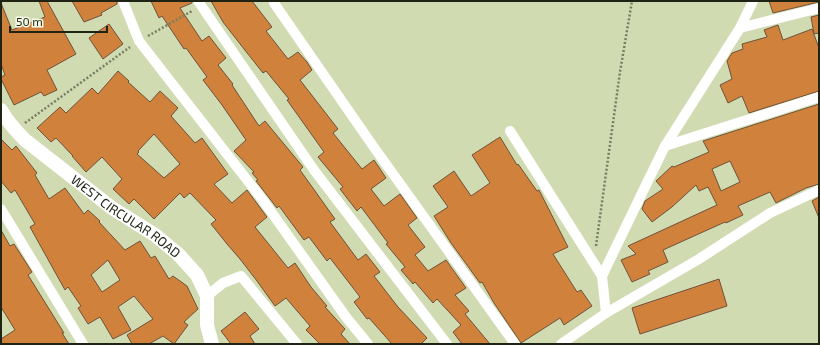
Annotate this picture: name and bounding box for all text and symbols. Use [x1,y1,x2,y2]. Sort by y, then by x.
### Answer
scale bar [10,8,107,34]
text: 50 m [16,14,43,28]
street label: WEST CIRCULAR ROAD [68,171,184,261]

